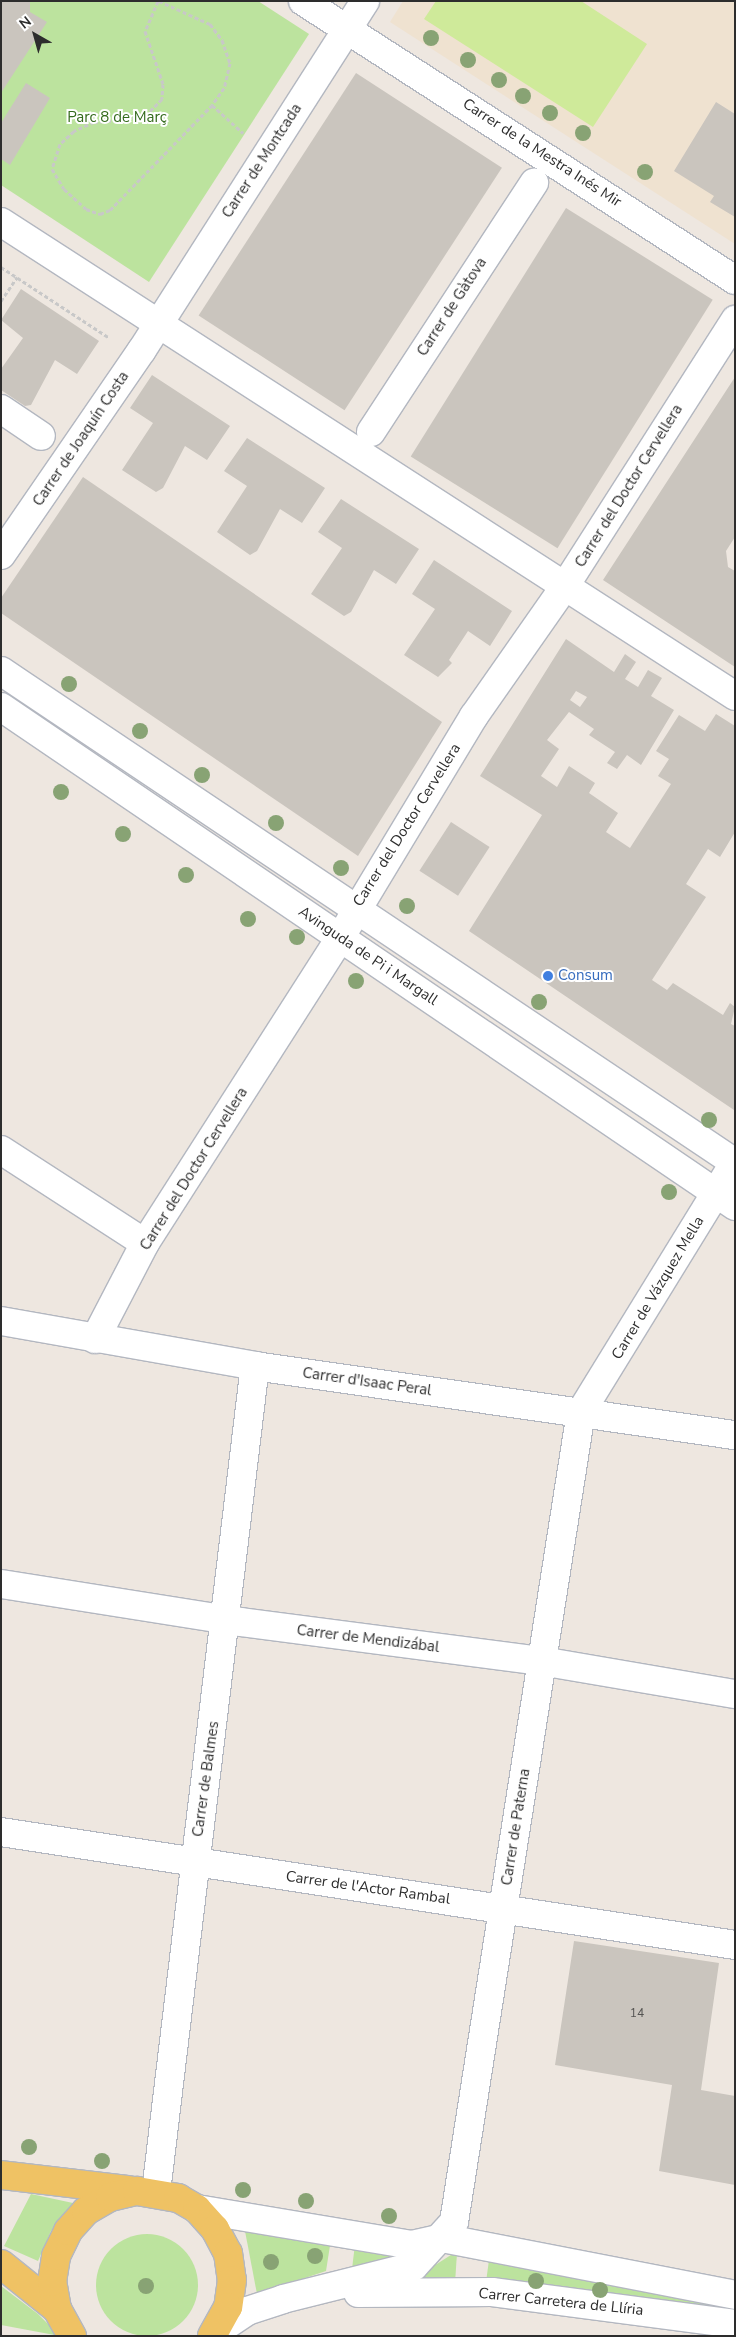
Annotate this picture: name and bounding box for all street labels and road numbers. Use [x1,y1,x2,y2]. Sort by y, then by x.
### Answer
street label: Carrer de la Mestra Inés Mir [459,95,625,211]
street label: Carrer de Montcada [218,100,306,222]
street label: Carrer de Gàtova [413,254,491,360]
street label: Carrer de Joaquín Costa [29,368,133,510]
street label: Carrer del Doctor Cervellera [571,401,687,571]
street label: Carrer del Doctor Cervellera [349,740,465,910]
street label: Avinguda de Pi i Margall [295,903,441,1009]
street label: Carrer del Doctor Cervellera [136,1084,252,1254]
street label: Carrer de Vázquez Mella [608,1213,708,1363]
street label: Carrer d'Isaac Peral [301,1364,433,1400]
street label: Carrer de Mendizábal [296,1621,440,1657]
street label: Carrer de Balmes [189,1720,223,1838]
street label: Carrer de Paterna [498,1767,534,1887]
street label: Carrer de l'Actor Rambal [285,1868,451,1908]
street label: Carrer Carretera de Llíria [478,2284,644,2320]

